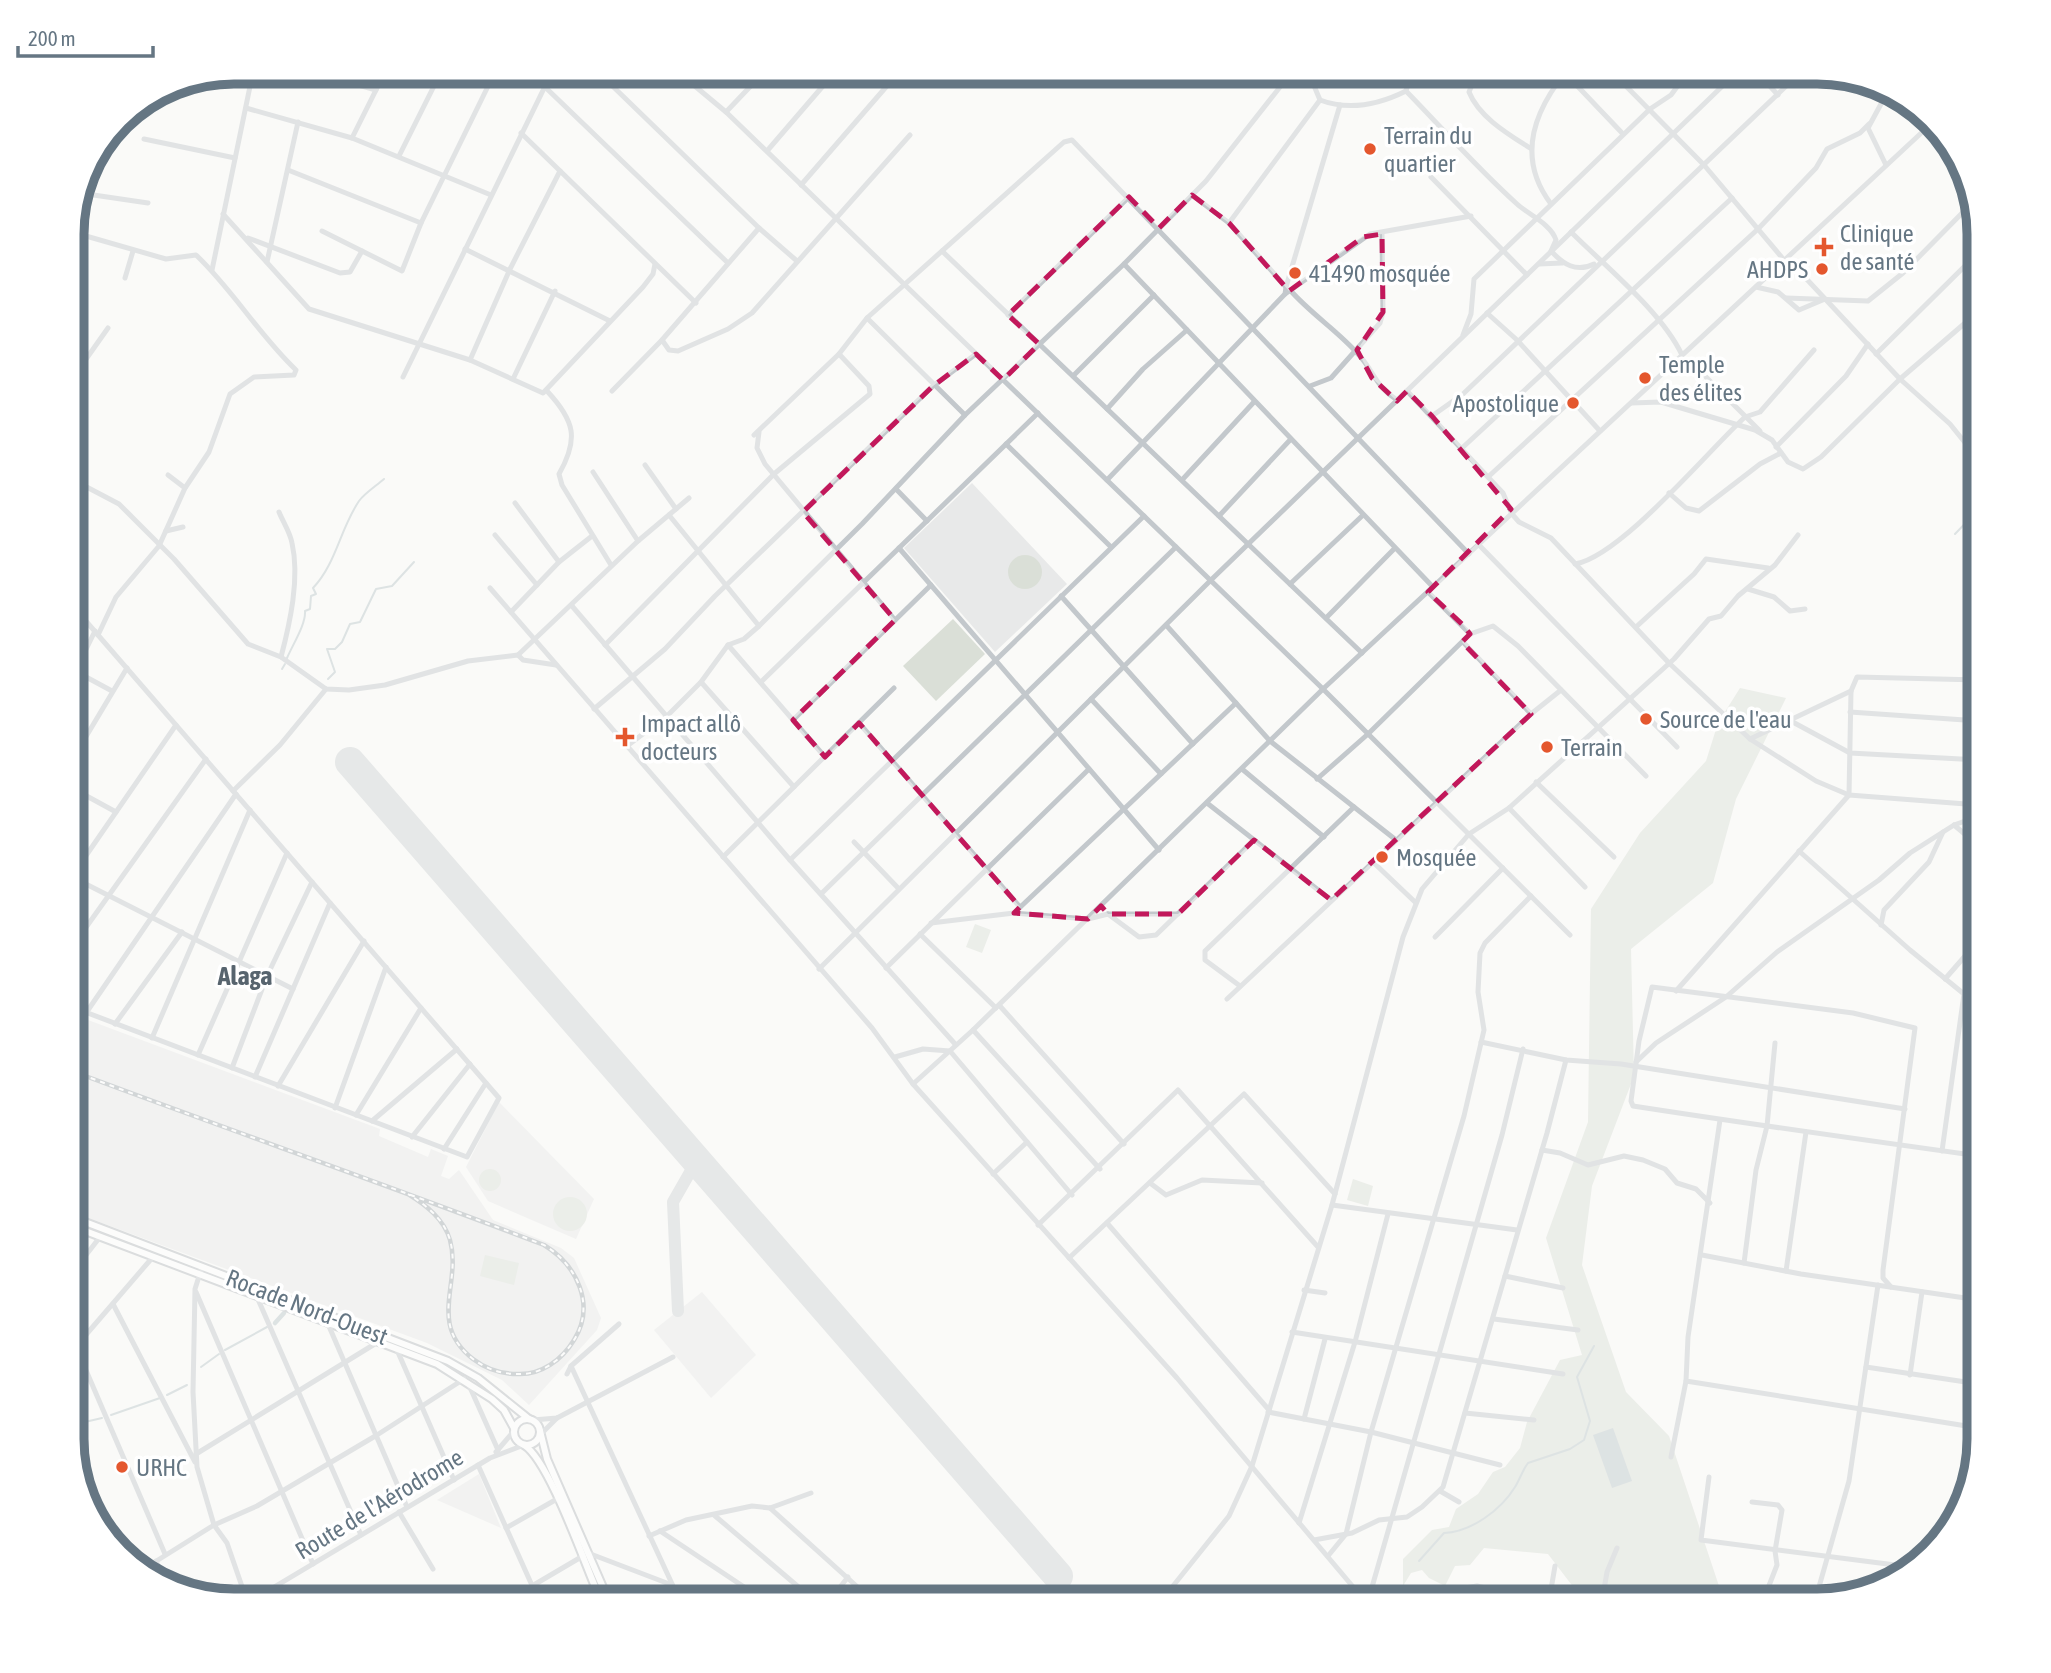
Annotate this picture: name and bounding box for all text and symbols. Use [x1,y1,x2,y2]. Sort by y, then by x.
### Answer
scale bar [18,14,152,58]
text: 200 m [28,26,76,50]
place label: Terrain du quartier [1384,122,1472,177]
marker: Terrain du quartier [1362,141,1378,157]
place label: Clinique de santé [1840,220,1914,275]
marker: Clinique de santé [1814,237,1834,257]
place label: AHDPS [1747,256,1808,283]
place label: 41490 mosquée [1309,260,1450,287]
marker: AHDPS [1814,261,1830,277]
marker: 41490 mosquée [1287,265,1303,281]
place label: Temple des élites [1659,351,1742,406]
marker: Temple des élites [1637,370,1653,386]
place label: Apostolique [1452,390,1559,417]
marker: Apostolique [1565,395,1581,411]
place label: Source de l'eau [1660,706,1792,733]
place label: Impact allô docteurs [641,710,741,765]
marker: Source de l'eau [1638,711,1654,727]
marker: Impact allô docteurs [615,727,635,747]
place label: Terrain [1561,734,1623,761]
marker: Terrain [1539,739,1555,755]
place label: Mosquée [1396,844,1476,871]
marker: Mosquée [1374,849,1390,865]
district label: Alaga [217,961,272,991]
street label: Rocade Nord-Ouest [222,1264,392,1350]
street label: Route de l'Aérodrome [290,1443,468,1565]
place label: URHC [136,1454,187,1481]
marker: URHC [114,1459,130,1475]

